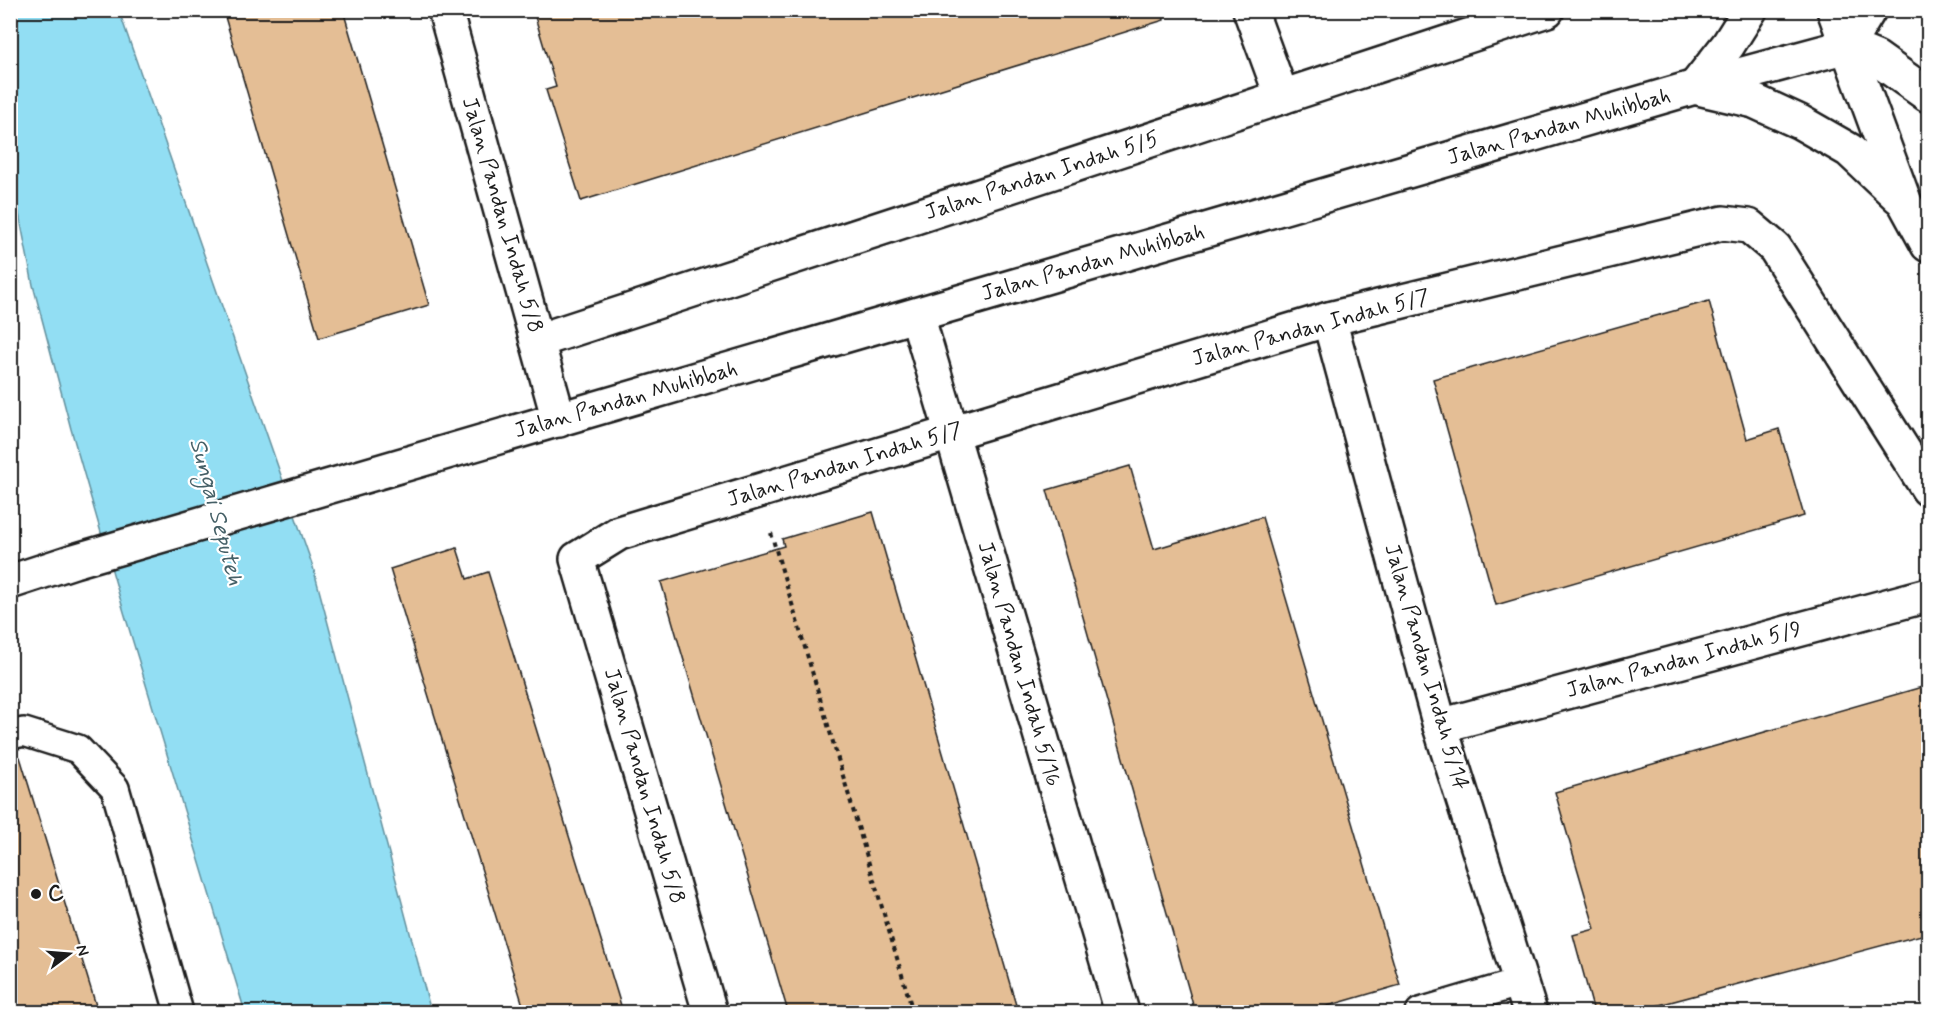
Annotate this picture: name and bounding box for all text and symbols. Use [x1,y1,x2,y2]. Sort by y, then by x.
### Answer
street label: Jalan Pandan Muhibbah [1444,82,1674,172]
street label: Jalan Pandan Indah 5/8 [455,94,549,336]
street label: Jalan Pandan Indah 5/5 [921,125,1163,227]
street label: Jalan Pandan Muhibbah [978,218,1208,308]
street label: Jalan Pandan Indah 5/7 [1189,283,1433,373]
street label: Jalan Pandan Muhibbah [511,355,741,445]
street label: Jalan Pandan Indah 5/7 [724,416,966,514]
water label: Sungai Seputeh [179,435,251,590]
street label: Jalan Pandan Indah 5/16 [971,538,1067,790]
street label: Jalan Pandan Indah 5/14 [1377,541,1475,793]
street label: Jalan Pandan Indah 5/9 [1563,615,1805,705]
street label: Jalan Pandan Indah 5/8 [597,665,691,907]
place label: C [48,880,64,908]
marker: C [29,887,43,901]
north arrow [39,924,99,984]
text: N [70,942,94,958]

